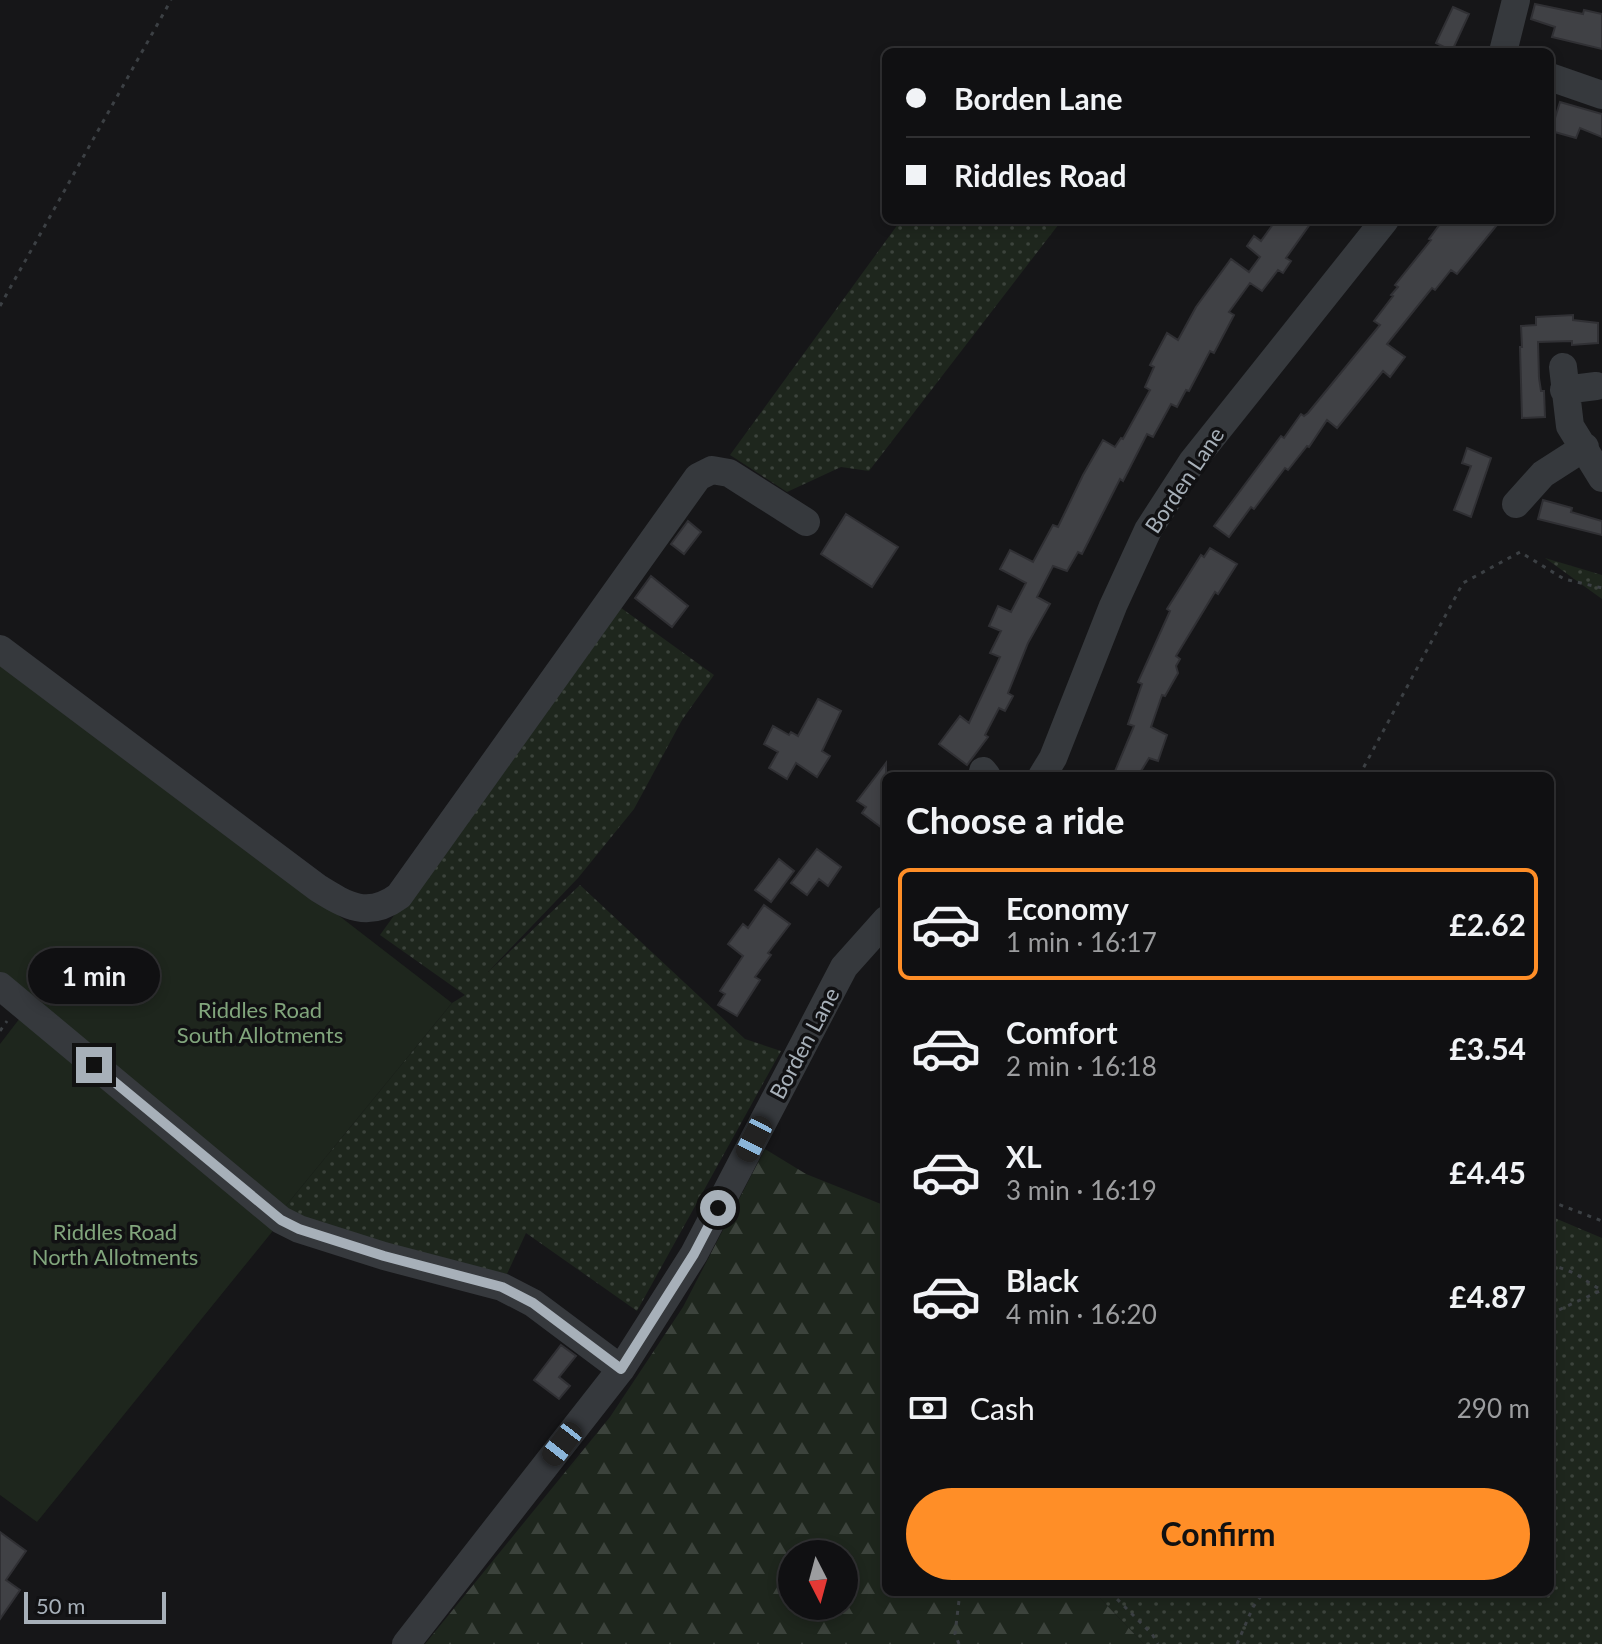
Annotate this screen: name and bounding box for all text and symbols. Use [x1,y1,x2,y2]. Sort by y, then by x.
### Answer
text: Borden Lane [954,80,1123,116]
text: Riddles Road [954,157,1126,193]
street label: Borden Lane [1139,422,1229,538]
text: Choose a ride [906,798,1125,842]
icon: car [910,888,982,960]
text: Economy [1006,890,1129,926]
text: £2.62 [1449,906,1526,942]
text: 1 min · 16:17 [1006,926,1157,958]
callout: 1 min [28,949,160,1005]
text: 1 min [62,960,126,992]
street label: Borden Lane [763,983,845,1103]
park label: Riddles Road South Allotments [177,996,343,1048]
icon: car [910,1012,982,1084]
text: Comfort [1006,1014,1118,1050]
text: £3.54 [1449,1030,1526,1066]
route end [76,1047,112,1083]
text: 2 min · 16:18 [1006,1050,1157,1082]
car [732,1112,776,1166]
icon: car [910,1136,982,1208]
text: XL [1006,1138,1042,1174]
text: £4.45 [1449,1154,1526,1190]
text: 3 min · 16:19 [1006,1174,1157,1206]
route start [700,1190,736,1226]
park label: Riddles Road North Allotments [32,1218,198,1270]
icon: car [910,1260,982,1332]
text: Black [1006,1262,1079,1298]
text: £4.87 [1449,1278,1526,1314]
text: 4 min · 16:20 [1006,1298,1157,1330]
icon: cash [906,1386,950,1430]
text: Cash [970,1390,1035,1426]
text: 290 m [1457,1392,1530,1424]
car [538,1418,586,1470]
button: Confirm [906,1488,1530,1580]
north arrow [778,1540,858,1620]
map controls [778,1540,858,1620]
scale bar [24,1588,166,1624]
text: 50 m [36,1592,85,1619]

